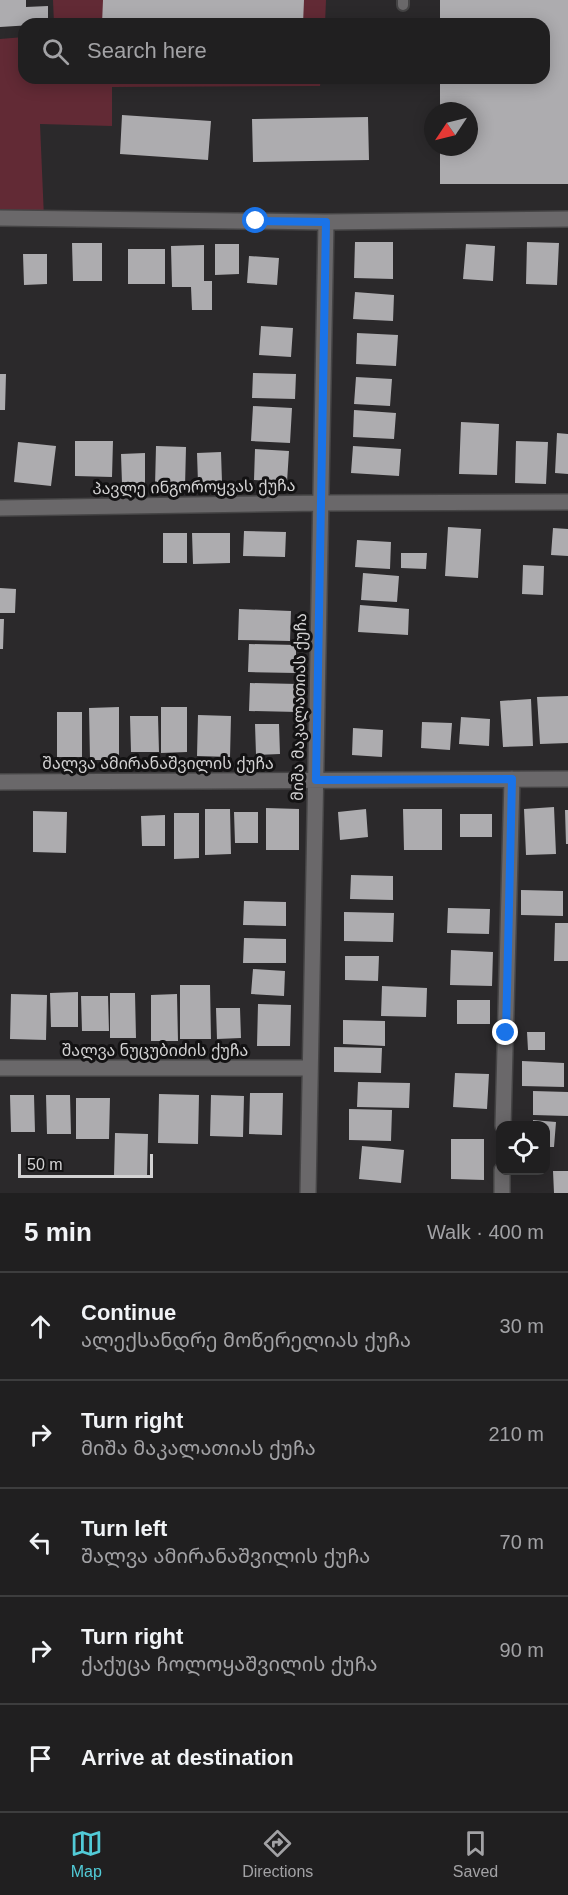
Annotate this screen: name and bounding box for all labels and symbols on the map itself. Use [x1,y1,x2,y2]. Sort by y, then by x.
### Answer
north arrow [424,102,478,156]
route start [242,207,268,233]
street label: პავლე ინგოროყვას ქუჩა [92,477,296,499]
street label: მიშა მაკალათიას ქუჩა [289,613,311,801]
street label: შალვა ამირანაშვილის ქუჩა [42,755,274,774]
route end [492,1019,518,1045]
street label: შალვა ნუცუბიძის ქუჩა [62,1042,248,1061]
scale bar [18,1151,153,1178]

